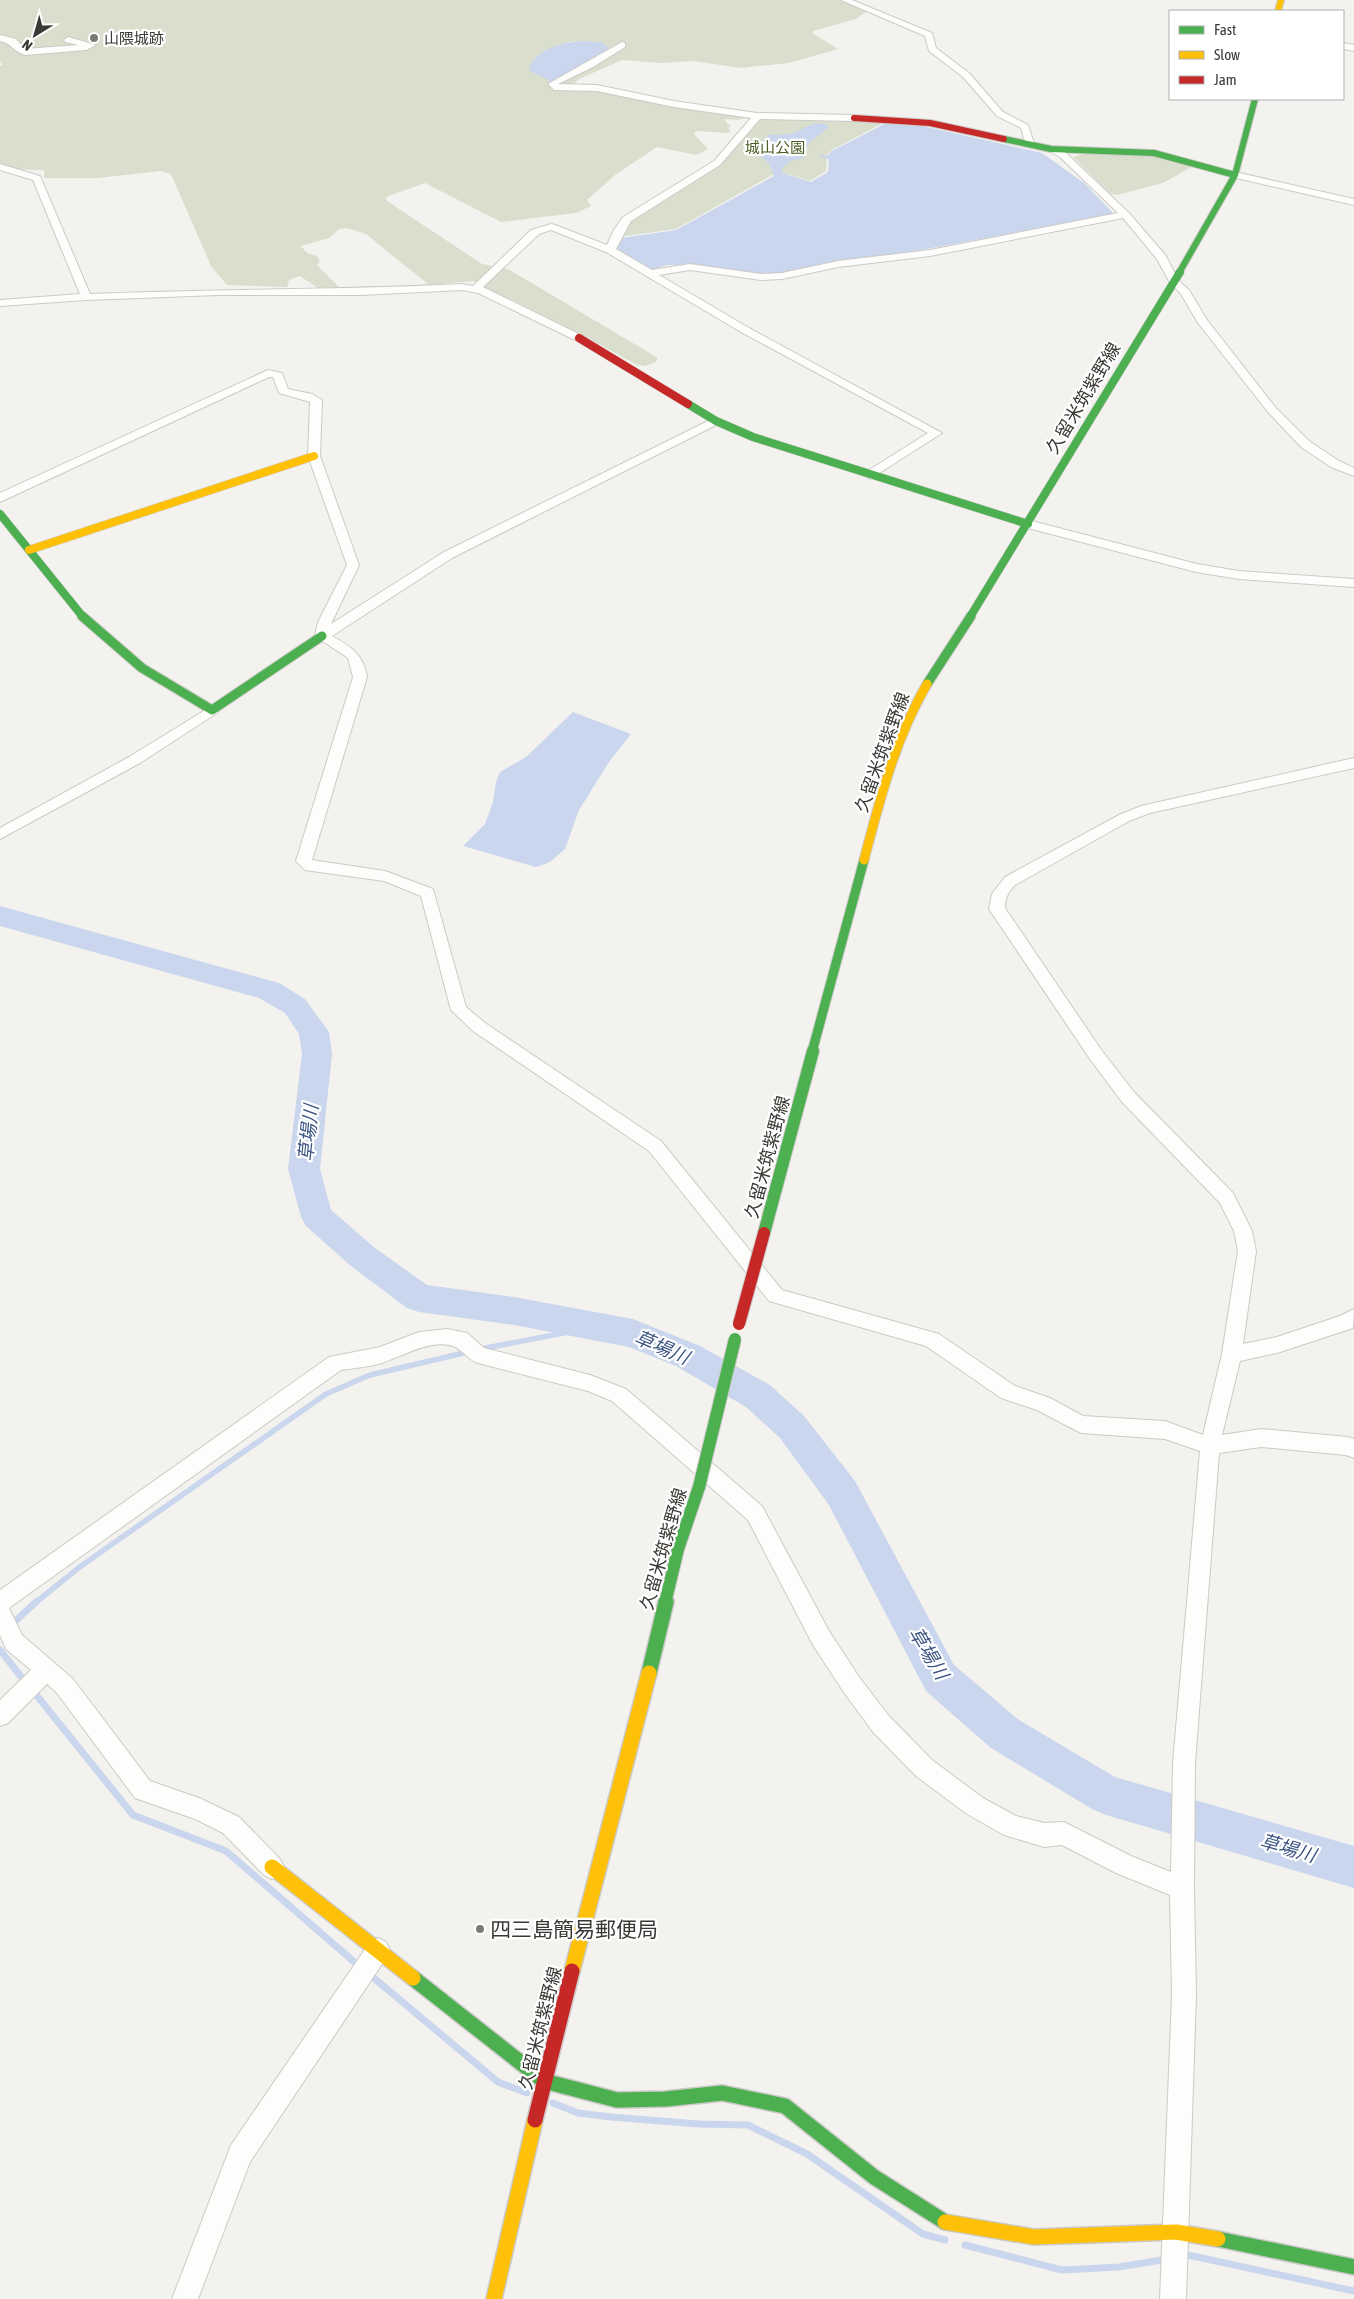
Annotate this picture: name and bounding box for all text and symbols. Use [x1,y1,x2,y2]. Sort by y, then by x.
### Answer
north arrow [10,10,60,60]
legend [1169,10,1344,100]
text: Fast [1214,21,1236,38]
place label: 山隈城跡 [104,30,164,47]
marker: 山隈城跡 [88,32,100,44]
text: N [19,37,35,54]
text: Slow [1214,46,1240,63]
text: Jam [1214,71,1237,88]
park label: 城山公園 [745,139,805,156]
street label: 久留米筑紫野線 [1042,339,1124,457]
street label: 久留米筑紫野線 [851,689,913,815]
street label: 久留米筑紫野線 [741,1093,793,1221]
water label: 草場川 [294,1102,322,1163]
water label: 草場川 [631,1326,694,1369]
street label: 久留米筑紫野線 [636,1486,690,1612]
water label: 草場川 [905,1623,954,1685]
water label: 草場川 [1258,1830,1320,1867]
place label: 四三島簡易郵便局 [490,1917,658,1941]
marker: 四三島簡易郵便局 [474,1923,486,1935]
street label: 久留米筑紫野線 [515,1964,565,2092]

